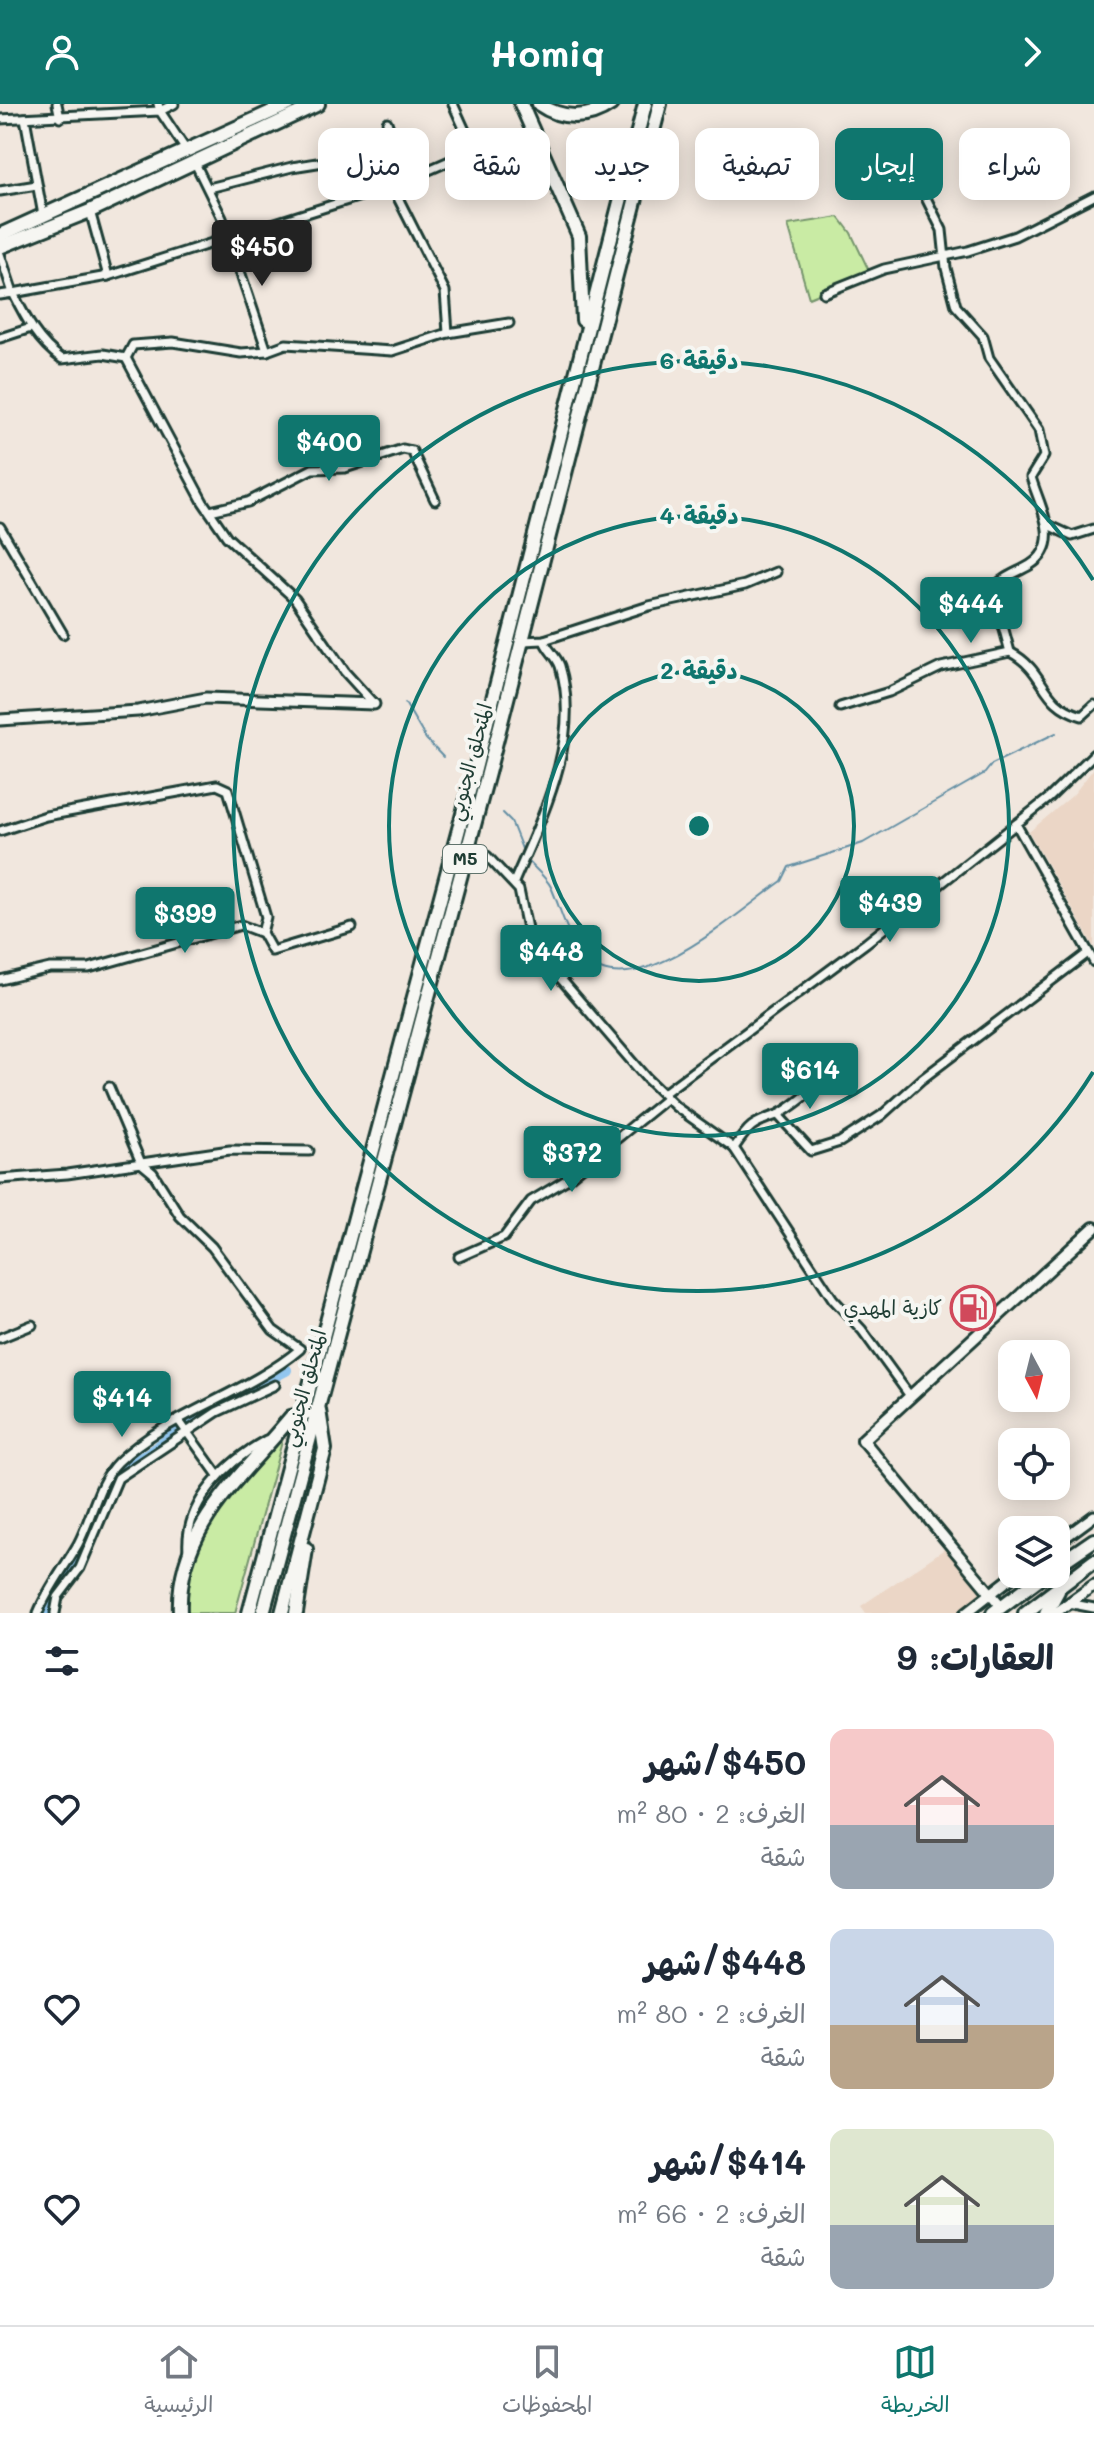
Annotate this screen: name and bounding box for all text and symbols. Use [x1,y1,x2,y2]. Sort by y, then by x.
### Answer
text: Homiq [490,29,604,76]
icon: person [40,30,84,74]
icon: forward [1010,30,1054,74]
chip: منزل [318,128,429,200]
chip: شقة [445,128,550,200]
chip: جديد [566,128,679,200]
chip: تصفية [695,128,819,200]
chip: إيجار [835,128,943,200]
chip: شراء [959,128,1070,200]
pin: $450 [215,220,309,288]
text: $450 [230,229,294,263]
text: 6 دقيقة [660,344,738,375]
pin: $400 [282,415,376,483]
text: $400 [296,424,362,458]
text: 4 دقيقة [659,499,739,530]
pin: $444 [924,577,1018,645]
text: $444 [938,586,1004,620]
text: 2 دقيقة [660,654,738,685]
street label: المتحلق الجنوبي [441,700,503,825]
centre of rings [685,812,713,840]
road number: M5 [443,845,487,873]
pin: $439 [843,876,937,944]
text: $439 [858,885,922,919]
pin: $399 [138,887,232,955]
text: $399 [154,896,216,930]
pin: $448 [504,925,598,993]
text: $448 [518,934,584,968]
pin: $614 [763,1043,857,1111]
text: $614 [780,1052,840,1086]
pin: $372 [525,1126,619,1194]
text: $372 [542,1135,602,1169]
fuel station icon: كازية المهدي [949,1284,997,1332]
place label: كازية المهدي [843,1294,942,1323]
street label: المتحلق الجنوبي [275,1326,337,1451]
north arrow [998,1340,1070,1412]
map controls [998,1340,1070,1588]
pin: $414 [75,1371,169,1439]
text: $414 [92,1380,152,1414]
button: locate [998,1428,1070,1500]
button: layers [998,1516,1070,1588]
text: العقارات: 9 [897,1634,1054,1679]
icon: filters [40,1639,84,1683]
text: $450/شهر [645,1739,806,1784]
icon: home [894,1761,990,1857]
icon: heart [40,1787,84,1831]
text: الغرف: 2 · 80 m² [617,1796,806,1830]
text: شقة [761,1839,806,1873]
text: $448/شهر [644,1939,806,1984]
icon: home [894,1961,990,2057]
icon: heart [40,1987,84,2031]
text: الغرف: 2 · 80 m² [617,1996,806,2030]
text: شقة [761,2039,806,2073]
text: $414/شهر [650,2139,806,2184]
icon: home [894,2161,990,2257]
icon: heart [40,2187,84,2231]
text: الغرف: 2 · 66 m² [617,2196,806,2230]
text: شقة [761,2239,806,2273]
tab: الرئيسية [144,2340,213,2424]
tab: المحفوظات [502,2340,593,2424]
tab: الخريطة [881,2340,950,2424]

